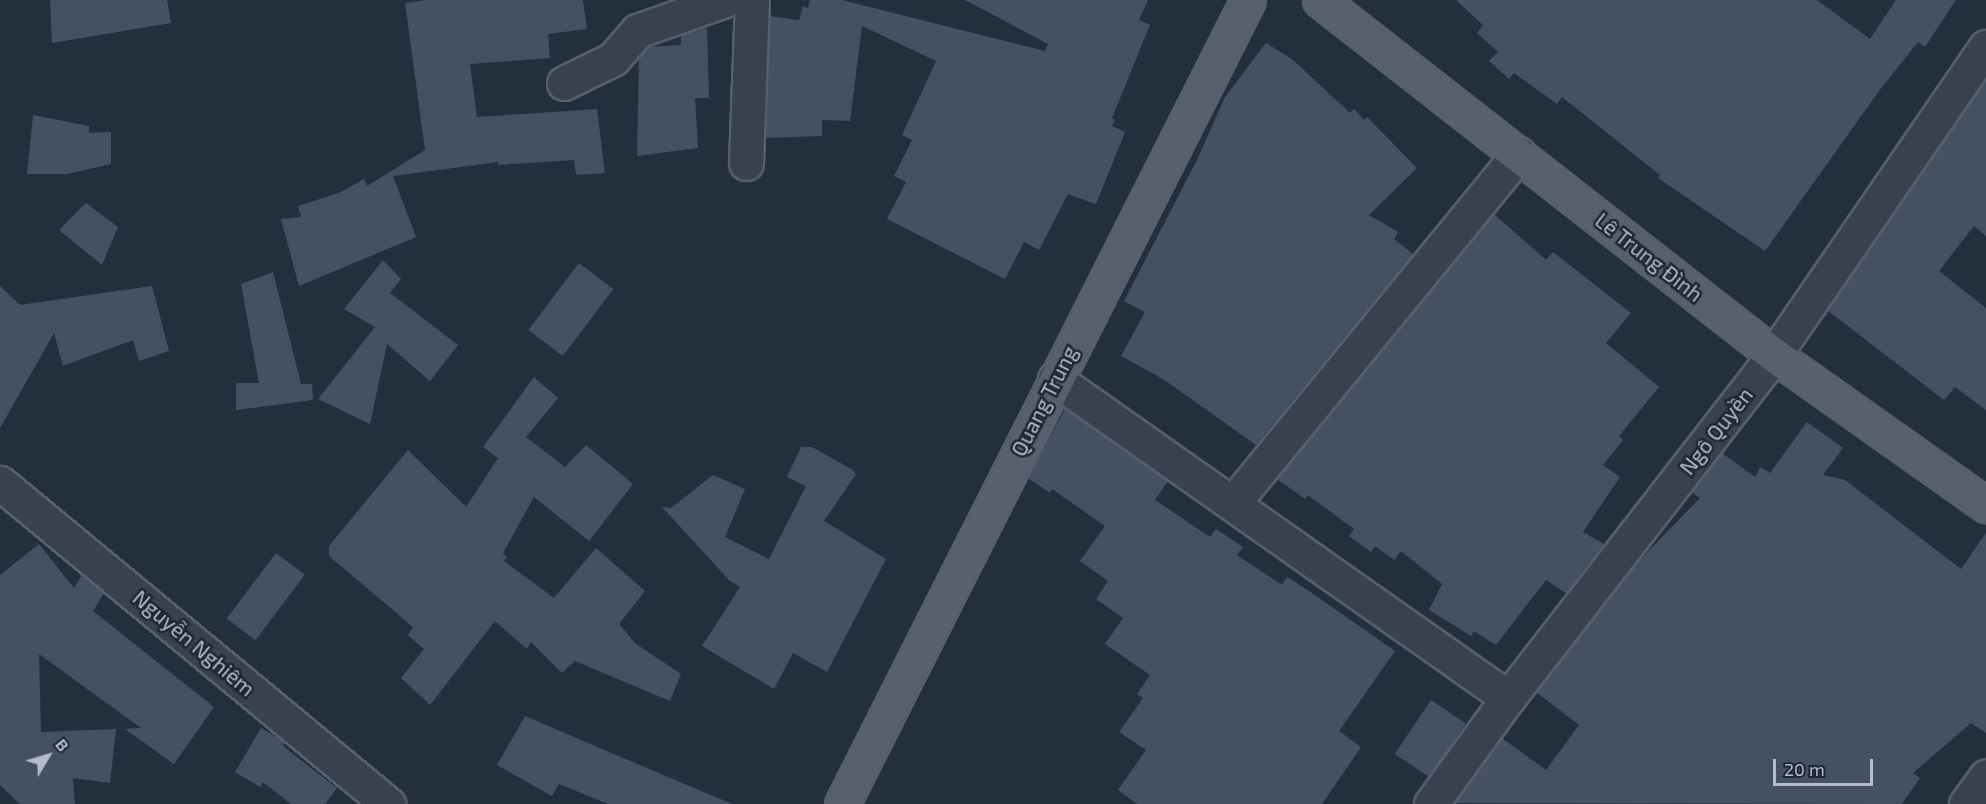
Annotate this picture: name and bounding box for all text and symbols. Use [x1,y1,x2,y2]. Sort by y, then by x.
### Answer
street label: Lê Trung Đình [1590,207,1708,307]
street label: Quang Trung [1005,342,1083,460]
street label: Ngô Quyền [1674,382,1758,480]
street label: Nguyễn Nghiêm [128,585,260,701]
north arrow [18,726,78,786]
text: B [52,735,73,754]
scale bar [1776,747,1876,785]
text: 20 m [1784,758,1825,780]

